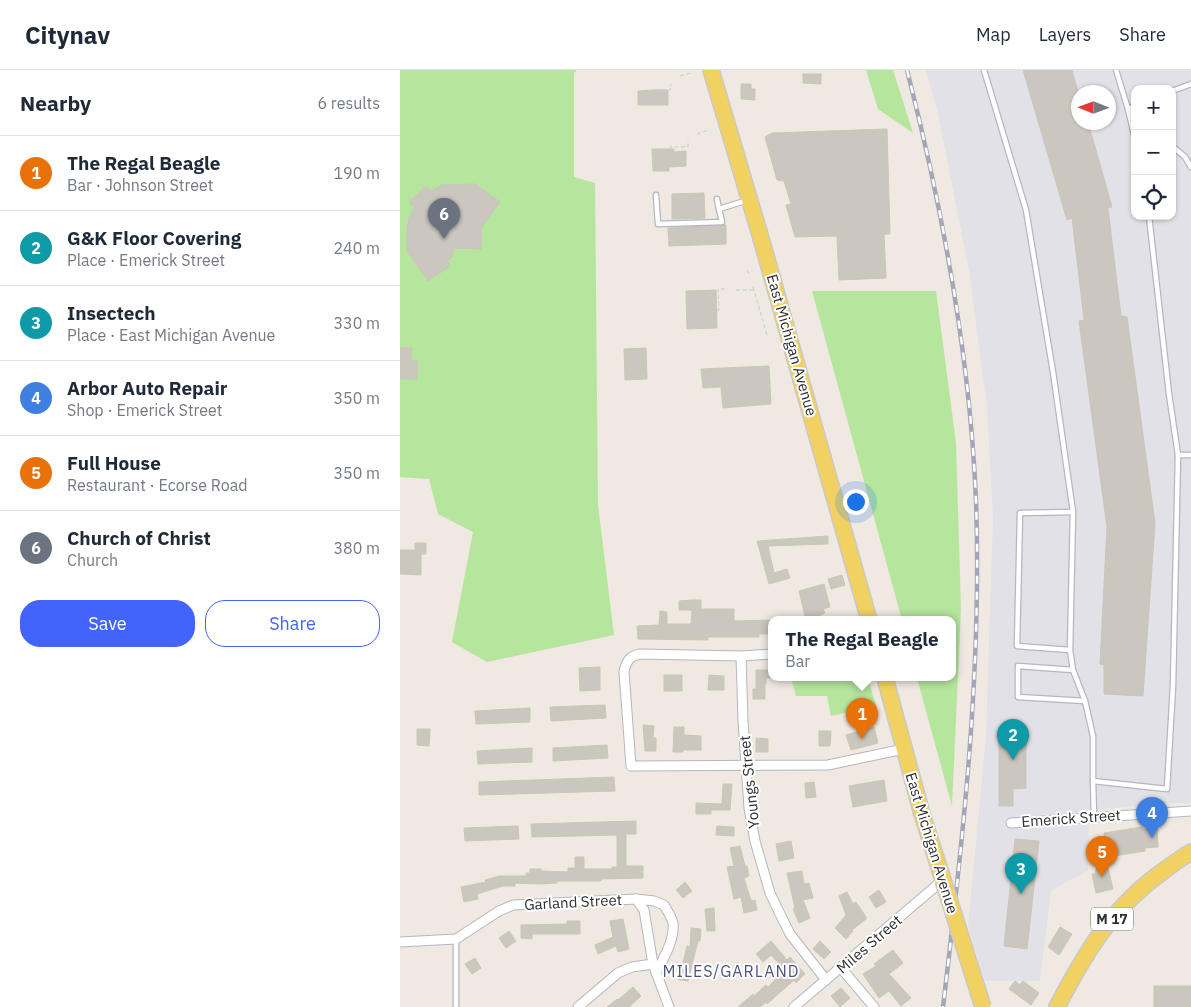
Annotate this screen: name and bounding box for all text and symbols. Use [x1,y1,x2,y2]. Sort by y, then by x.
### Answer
text: Citynav [25,19,110,51]
text: Map [976,23,1011,46]
text: Layers [1039,23,1091,46]
text: Share [1119,23,1166,46]
north arrow [1071,85,1116,130]
map controls [1131,85,1176,220]
button: + [1131,85,1176,130]
text: Nearby [20,89,91,117]
text: 6 results [317,93,380,113]
button: − [1131,130,1176,175]
text: The Regal Beagle [67,151,220,175]
text: 1 [31,163,41,183]
text: 190 m [333,163,380,183]
text: Bar · Johnson Street [67,175,213,195]
button: locate [1131,175,1176,220]
pin: 6 [428,198,460,239]
text: G&K Floor Covering [67,226,241,250]
text: 2 [31,238,41,258]
text: 240 m [333,238,380,258]
text: Place · Emerick Street [67,250,225,270]
street label: East Michigan Avenue [763,272,821,418]
text: Insectech [67,301,156,325]
text: 3 [31,313,41,333]
text: 330 m [333,313,380,333]
text: Place · East Michigan Avenue [67,325,275,345]
text: Arbor Auto Repair [67,376,228,400]
text: 4 [31,388,41,408]
text: 350 m [333,388,380,408]
text: Shop · Emerick Street [67,400,223,420]
text: Full House [67,451,161,475]
text: 5 [31,463,41,483]
text: 350 m [333,463,380,483]
text: Restaurant · Ecorse Road [67,475,248,495]
your location [843,489,869,515]
text: Church of Christ [67,526,211,550]
text: 6 [31,538,41,558]
text: 380 m [333,538,380,558]
text: Church [67,550,118,570]
button: Save [20,600,195,647]
button: Share [205,600,380,647]
popup [768,616,956,681]
text: The Regal Beagle [785,627,939,651]
text: Bar [785,651,810,671]
pin: 1 [846,698,878,739]
pin: 2 [997,719,1029,760]
street label: Youngs Street [735,735,763,829]
street label: East Michigan Avenue [901,770,963,916]
pin: 4 [1136,797,1168,838]
street label: Emerick Street [1021,805,1121,831]
pin: 5 [1086,836,1118,877]
pin: 3 [1005,853,1037,894]
street label: Garland Street [524,890,622,914]
road number: M 17 [1091,908,1133,931]
street label: Miles Street [832,911,906,977]
district label: MILES/GARLAND [662,961,800,981]

